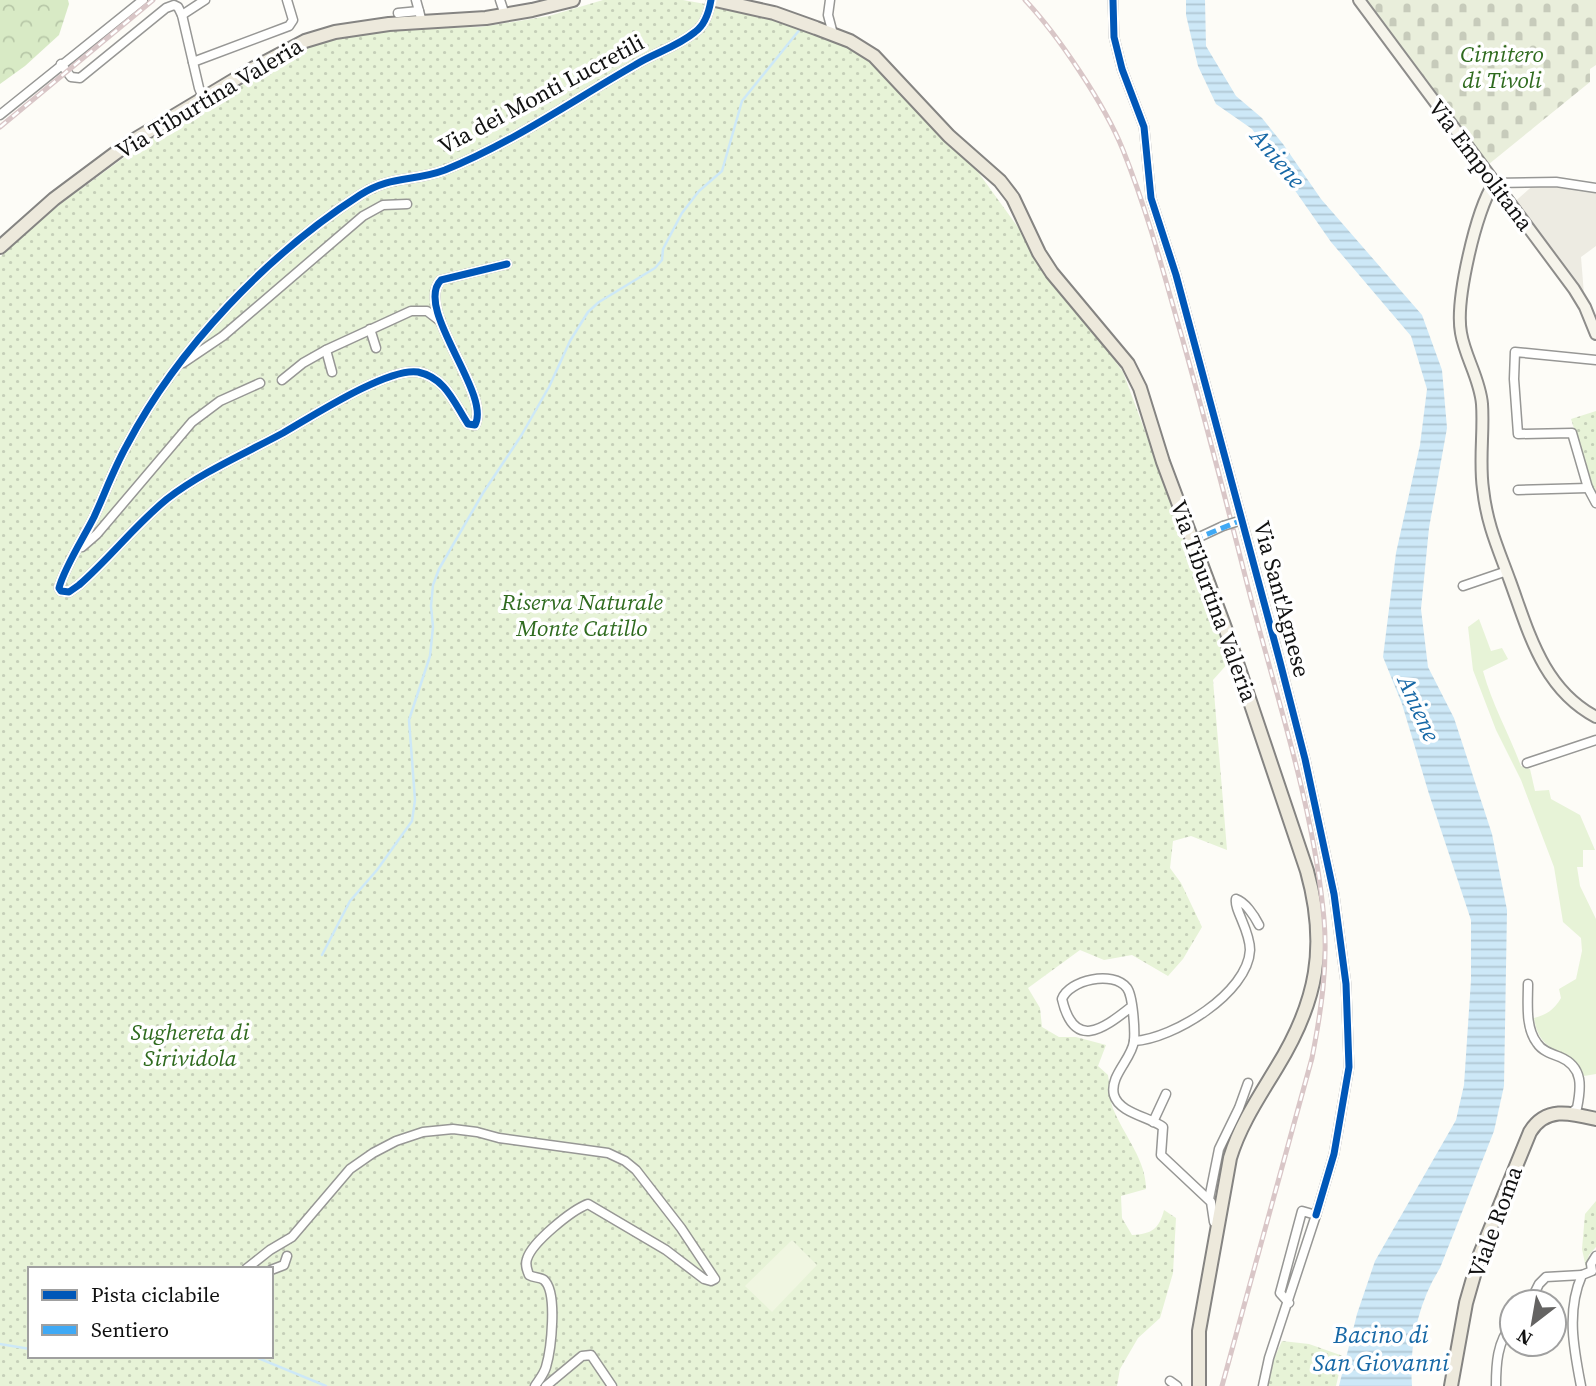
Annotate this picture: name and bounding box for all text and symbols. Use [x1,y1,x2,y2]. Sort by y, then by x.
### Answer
street label: Via dei Monti Lucretili [432,26,650,162]
street label: Via Tiburtina Valeria [110,29,309,166]
park label: Cimitero di Tivoli [1460,38,1544,96]
street label: Via Empolitana [1421,93,1541,238]
water label: Aniene [1242,119,1313,195]
street label: Via Tiburtina Valeria [1163,496,1265,707]
street label: Via Sant'Agnese [1246,517,1318,681]
park label: Riserva Naturale Monte Catillo [500,586,663,644]
water label: Aniene [1389,668,1448,747]
park label: Sughereta di Sirividola [131,1016,249,1074]
street label: Viale Roma [1460,1161,1530,1283]
legend [28,1267,273,1358]
text: Pista ciclabile [91,1280,220,1309]
north arrow [1498,1288,1568,1358]
text: Sentiero [91,1315,169,1344]
water label: Bacino di San Giovanni [1313,1318,1450,1379]
text: N [1511,1323,1537,1352]

